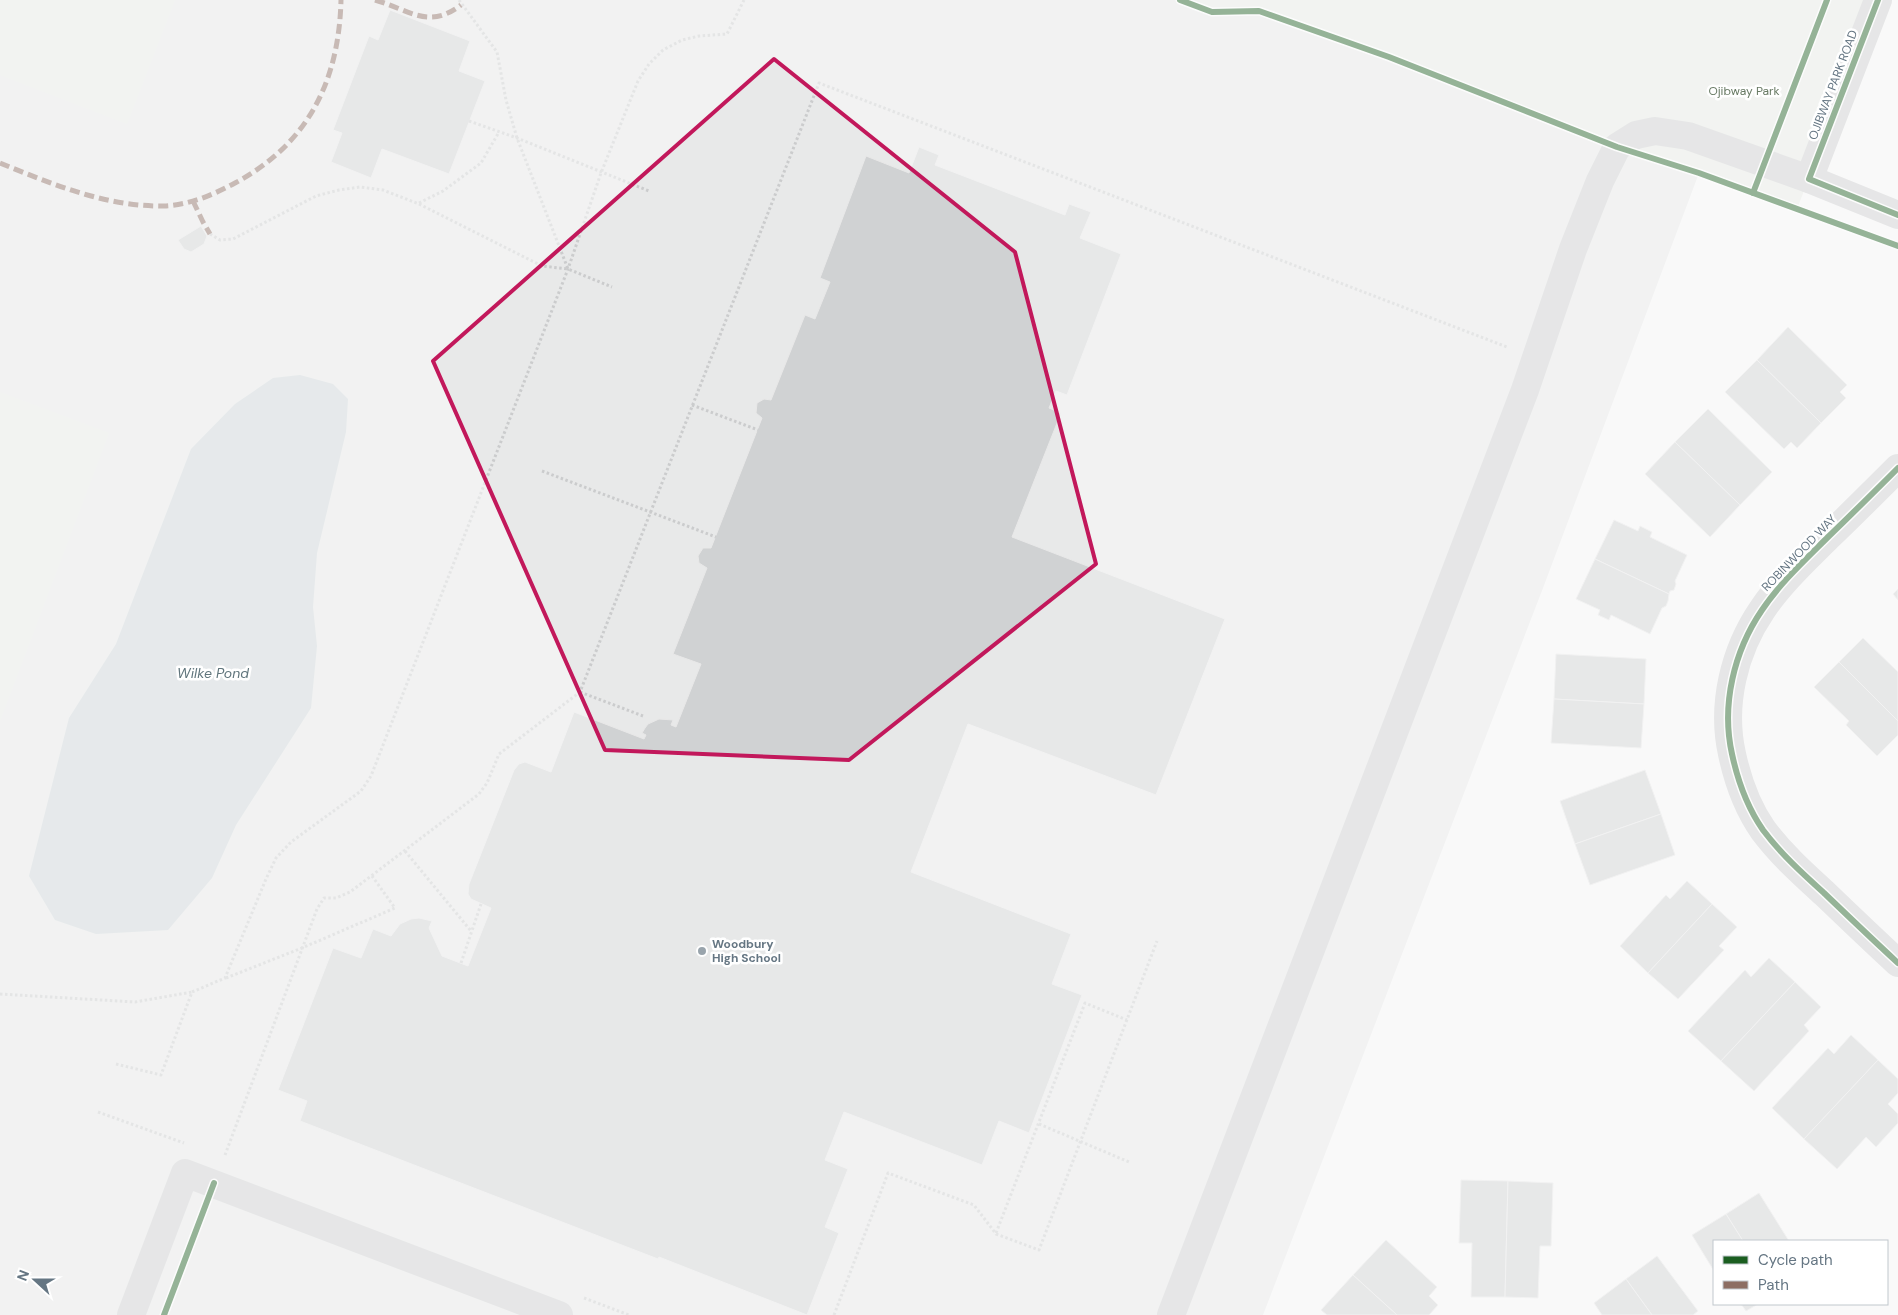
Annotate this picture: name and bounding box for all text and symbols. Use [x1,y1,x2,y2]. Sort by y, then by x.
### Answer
street label: OJIBWAY PARK ROAD [1805,28,1861,142]
park label: Ojibway Park [1708,83,1780,99]
street label: ROBINWOOD WAY [1758,511,1840,595]
water label: Wilke Pond [177,664,249,682]
place label: Woodbury High School [712,936,781,966]
marker: Woodbury High School [696,945,708,957]
legend [1713,1240,1888,1305]
text: Cycle path [1758,1250,1833,1270]
north arrow [10,1255,60,1305]
text: N [13,1267,33,1283]
text: Path [1758,1275,1789,1295]

